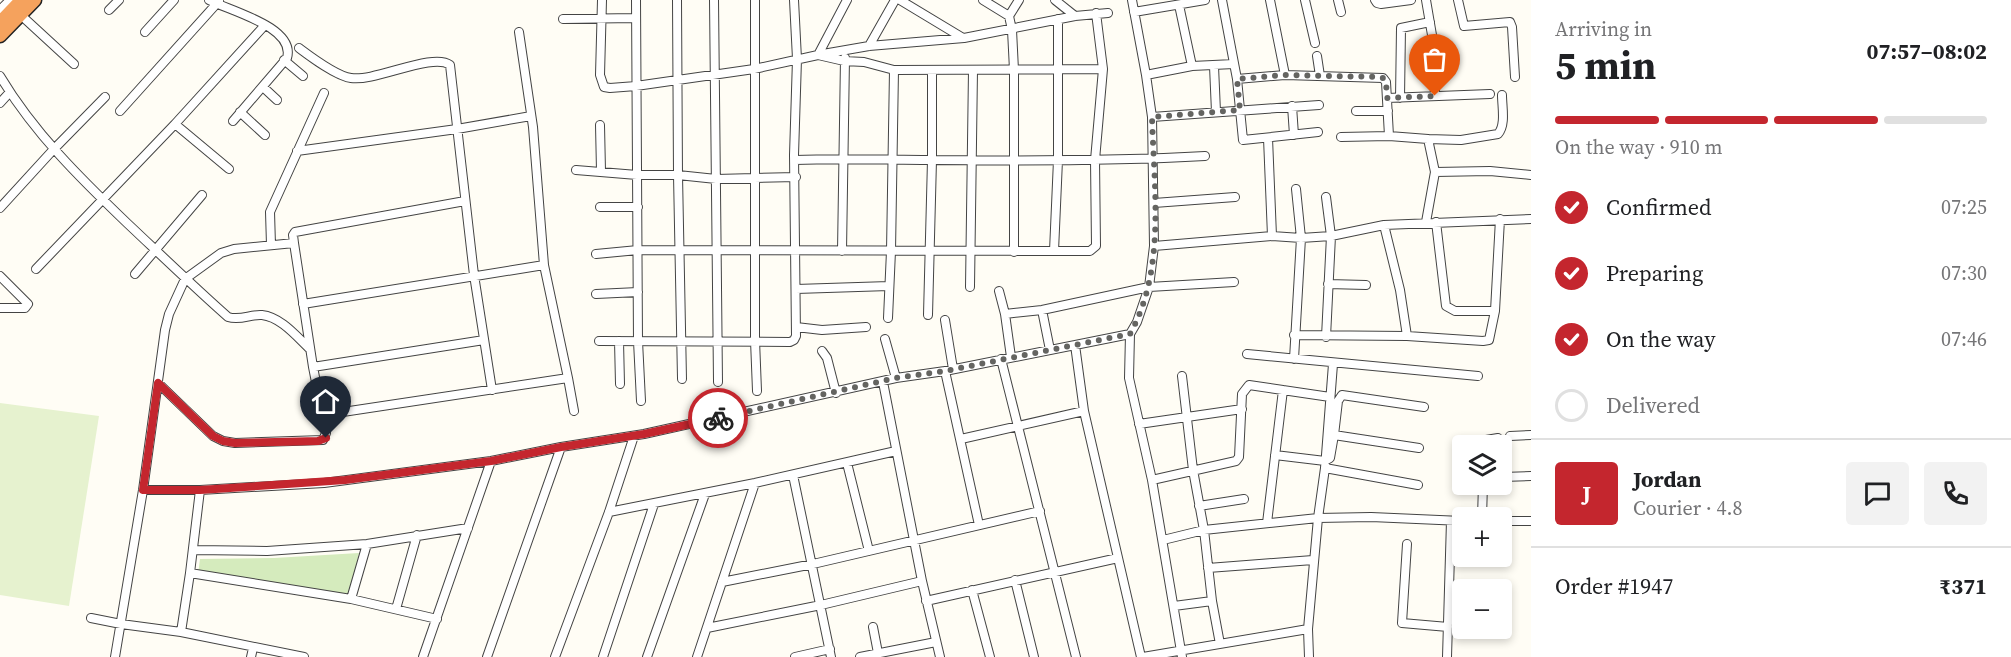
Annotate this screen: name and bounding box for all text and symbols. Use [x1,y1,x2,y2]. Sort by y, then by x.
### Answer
text: Arriving in [1555,15,1652,43]
pin [1409,34,1460,96]
text: 07:57–08:02 [1867,36,1987,66]
text: 5 min [1555,39,1656,92]
icon: bag [1418,43,1451,76]
text: On the way · 910 m [1555,133,1722,161]
icon: check [1555,191,1588,224]
text: Confirmed [1606,192,1711,222]
text: 07:25 [1941,193,1987,221]
icon: check [1555,257,1588,290]
text: Preparing [1606,258,1703,288]
text: 07:30 [1941,259,1987,287]
icon: check [1555,323,1588,356]
text: On the way [1606,324,1715,354]
text: 07:46 [1941,325,1987,353]
pin [300,376,351,438]
icon: home [309,385,342,418]
courier [688,388,748,448]
text: Delivered [1606,390,1700,420]
icon: bike [702,402,735,435]
map controls [1452,435,1512,639]
button: layers [1452,435,1512,495]
button: chat [1846,462,1909,525]
button: phone [1924,462,1987,525]
text: Jordan [1633,464,1701,494]
text: J [1582,478,1591,508]
text: Courier · 4.8 [1633,494,1742,522]
button: + [1452,507,1512,567]
text: Order #1947 [1555,571,1673,601]
text: ₹371 [1939,571,1987,601]
button: − [1452,579,1512,639]

